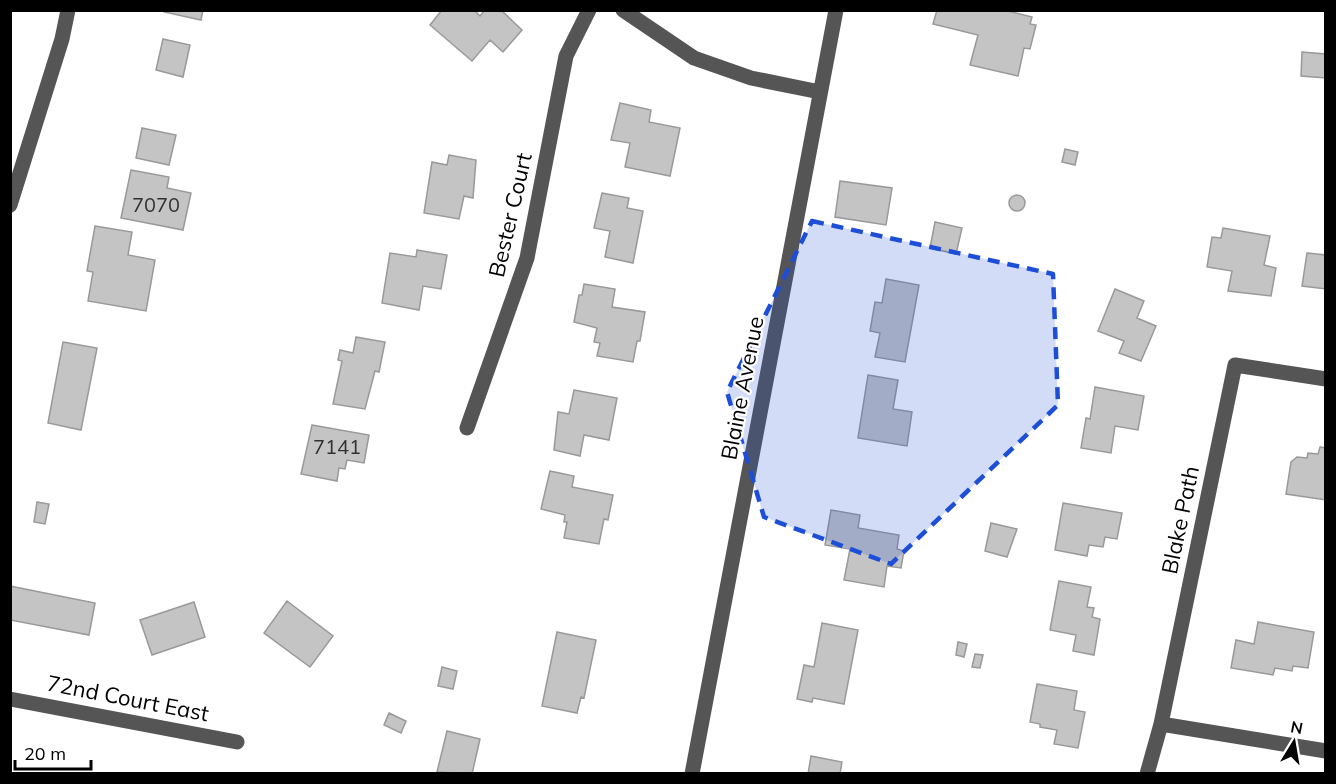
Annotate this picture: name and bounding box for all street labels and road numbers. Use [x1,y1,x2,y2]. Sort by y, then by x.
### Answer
street label: Bester Court [482,150,538,280]
street label: Blaine Avenue [714,314,770,462]
street label: Blake Path [1155,463,1205,577]
street label: 72nd Court East [45,669,212,727]

